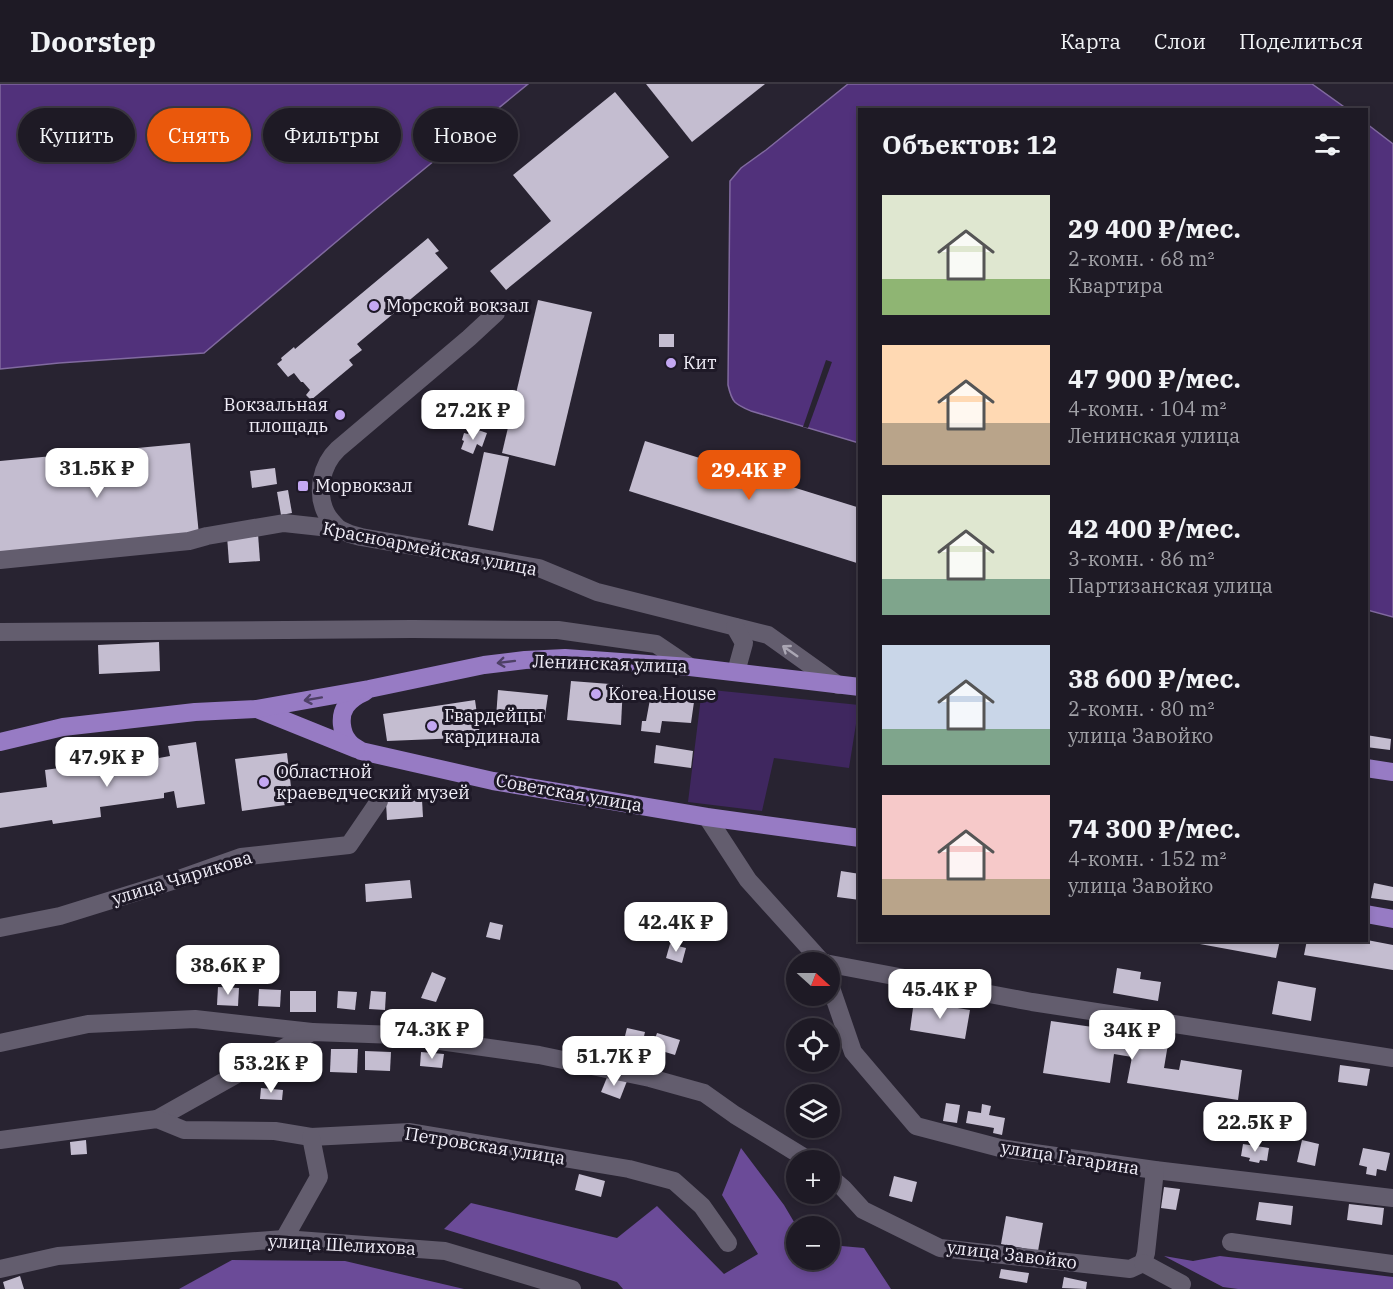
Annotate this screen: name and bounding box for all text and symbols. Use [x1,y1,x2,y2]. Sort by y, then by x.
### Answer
text: Doorstep [30,23,156,60]
text: Карта [1060,27,1121,55]
text: Слои [1154,27,1206,55]
text: Поделиться [1239,27,1363,55]
chip: Купить [18,108,135,162]
chip: Снять [147,108,251,162]
chip: Фильтры [263,108,401,162]
chip: Новое [413,108,518,162]
text: Объектов: 12 [882,127,1057,161]
icon: filters [1311,128,1344,161]
text: 29 400 ₽/мес. [1068,211,1241,245]
icon: home [930,219,1002,291]
text: 2-комн. · 68 m² [1068,245,1215,272]
text: Квартира [1068,272,1163,299]
place label: Морской вокзал [386,294,529,317]
marker: Морской вокзал [367,299,381,313]
place label: Кит [683,351,717,374]
marker: Кит [664,356,678,370]
text: 47 900 ₽/мес. [1068,361,1241,395]
icon: home [930,369,1002,441]
pin: 27.2K ₽ [418,390,528,441]
place label: Вокзальная площадь [224,393,328,437]
text: 4-комн. · 104 m² [1068,395,1227,422]
text: 27.2K ₽ [435,396,511,423]
marker: Вокзальная площадь [333,408,347,422]
text: Ленинская улица [1068,422,1240,449]
pin: 31.5K ₽ [42,448,152,499]
pin: 29.4K ₽ [694,450,804,501]
text: 31.5K ₽ [59,454,135,481]
text: 29.4K ₽ [711,456,787,483]
place label: Морвокзал [315,474,413,497]
marker: Морвокзал [296,479,310,493]
text: 42 400 ₽/мес. [1068,511,1241,545]
street label: Красноармейская улица [321,516,539,581]
icon: home [930,519,1002,591]
text: 3-комн. · 86 m² [1068,545,1215,572]
text: Партизанская улица [1068,572,1273,599]
one-way arrow [783,645,799,657]
street label: Ленинская улица [532,649,688,678]
one-way arrow [497,657,517,668]
text: 38 600 ₽/мес. [1068,661,1241,695]
icon: home [930,669,1002,741]
place label: Korea House [608,682,716,705]
marker: Korea House [589,687,603,701]
one-way arrow [303,694,323,705]
text: 2-комн. · 80 m² [1068,695,1215,722]
place label: Гвардейцы кардинала [444,704,543,748]
marker: Гвардейцы кардинала [425,719,439,733]
text: улица Завойко [1068,722,1213,749]
pin: 47.9K ₽ [52,737,162,788]
text: 47.9K ₽ [69,743,145,770]
place label: Областной краеведческий музей [276,760,470,804]
street label: Советская улица [494,768,644,817]
marker: Областной краеведческий музей [257,775,271,789]
text: 74 300 ₽/мес. [1068,811,1241,845]
icon: home [930,819,1002,891]
street label: улица Чирикова [109,845,255,910]
text: 4-комн. · 152 m² [1068,845,1227,872]
text: улица Завойко [1068,872,1213,899]
pin: 42.4K ₽ [621,902,731,953]
text: 42.4K ₽ [638,908,714,935]
pin: 38.6K ₽ [173,945,283,996]
text: 38.6K ₽ [190,951,266,978]
north arrow [786,952,840,1006]
map controls [786,952,840,1270]
pin: 45.4K ₽ [885,969,995,1020]
text: 45.4K ₽ [902,975,978,1002]
pin: 74.3K ₽ [377,1009,487,1060]
pin: 34K ₽ [1090,1010,1174,1061]
text: 74.3K ₽ [394,1015,470,1042]
text: 34K ₽ [1103,1016,1161,1043]
button: locate [786,1018,840,1072]
pin: 51.7K ₽ [559,1036,669,1087]
text: 51.7K ₽ [576,1042,652,1069]
pin: 53.2K ₽ [216,1043,326,1094]
text: 53.2K ₽ [233,1049,309,1076]
button: layers [786,1084,840,1138]
pin: 22.5K ₽ [1200,1102,1310,1153]
text: 22.5K ₽ [1217,1108,1293,1135]
street label: Петровская улица [403,1121,567,1170]
street label: улица Гагарина [999,1135,1141,1180]
button: + [786,1150,840,1204]
button: − [786,1216,840,1270]
street label: улица Шелихова [268,1229,417,1260]
street label: улица Завойко [946,1235,1078,1274]

